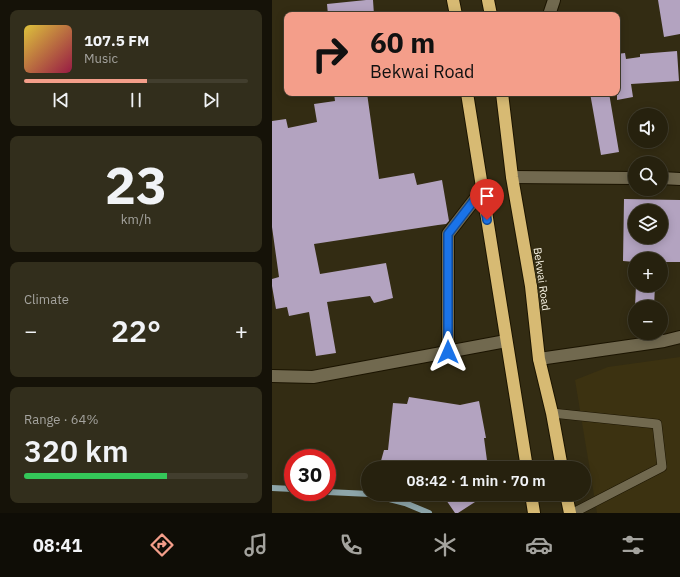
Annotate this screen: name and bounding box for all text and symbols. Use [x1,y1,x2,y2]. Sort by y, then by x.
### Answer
text: 60 m [370,24,435,61]
icon: right [304,28,356,80]
text: 107.5 FM [84,31,149,50]
text: Music [84,50,118,67]
text: Bekwai Road [370,60,475,83]
icon: previous [50,89,72,111]
icon: pause [125,89,147,111]
icon: next [200,89,222,111]
map controls [628,108,668,340]
button: sound [628,108,668,148]
text: 23 [105,151,167,218]
button: search [628,156,668,196]
pin [470,179,504,220]
icon: arrive [476,185,498,207]
button: layers [628,204,668,244]
text: km/h [121,211,151,228]
street label: Bekwai Road [531,246,553,312]
button: + [628,252,668,292]
text: Climate [24,291,69,308]
button: − [628,300,668,340]
text: 22° [111,311,161,350]
text: − [24,316,37,345]
text: + [235,316,248,345]
position arrow [427,331,469,373]
text: Range · 64% [24,411,98,428]
text: 320 km [24,431,129,470]
speed limit sign: 30 [284,449,336,501]
text: 08:42 · 1 min · 70 m [406,471,546,490]
icon: directions [148,531,176,559]
icon: music [242,531,270,559]
icon: phone [337,531,365,559]
icon: climate [431,531,459,559]
icon: car [525,531,553,559]
icon: filters [619,531,647,559]
text: 08:41 [33,534,82,557]

